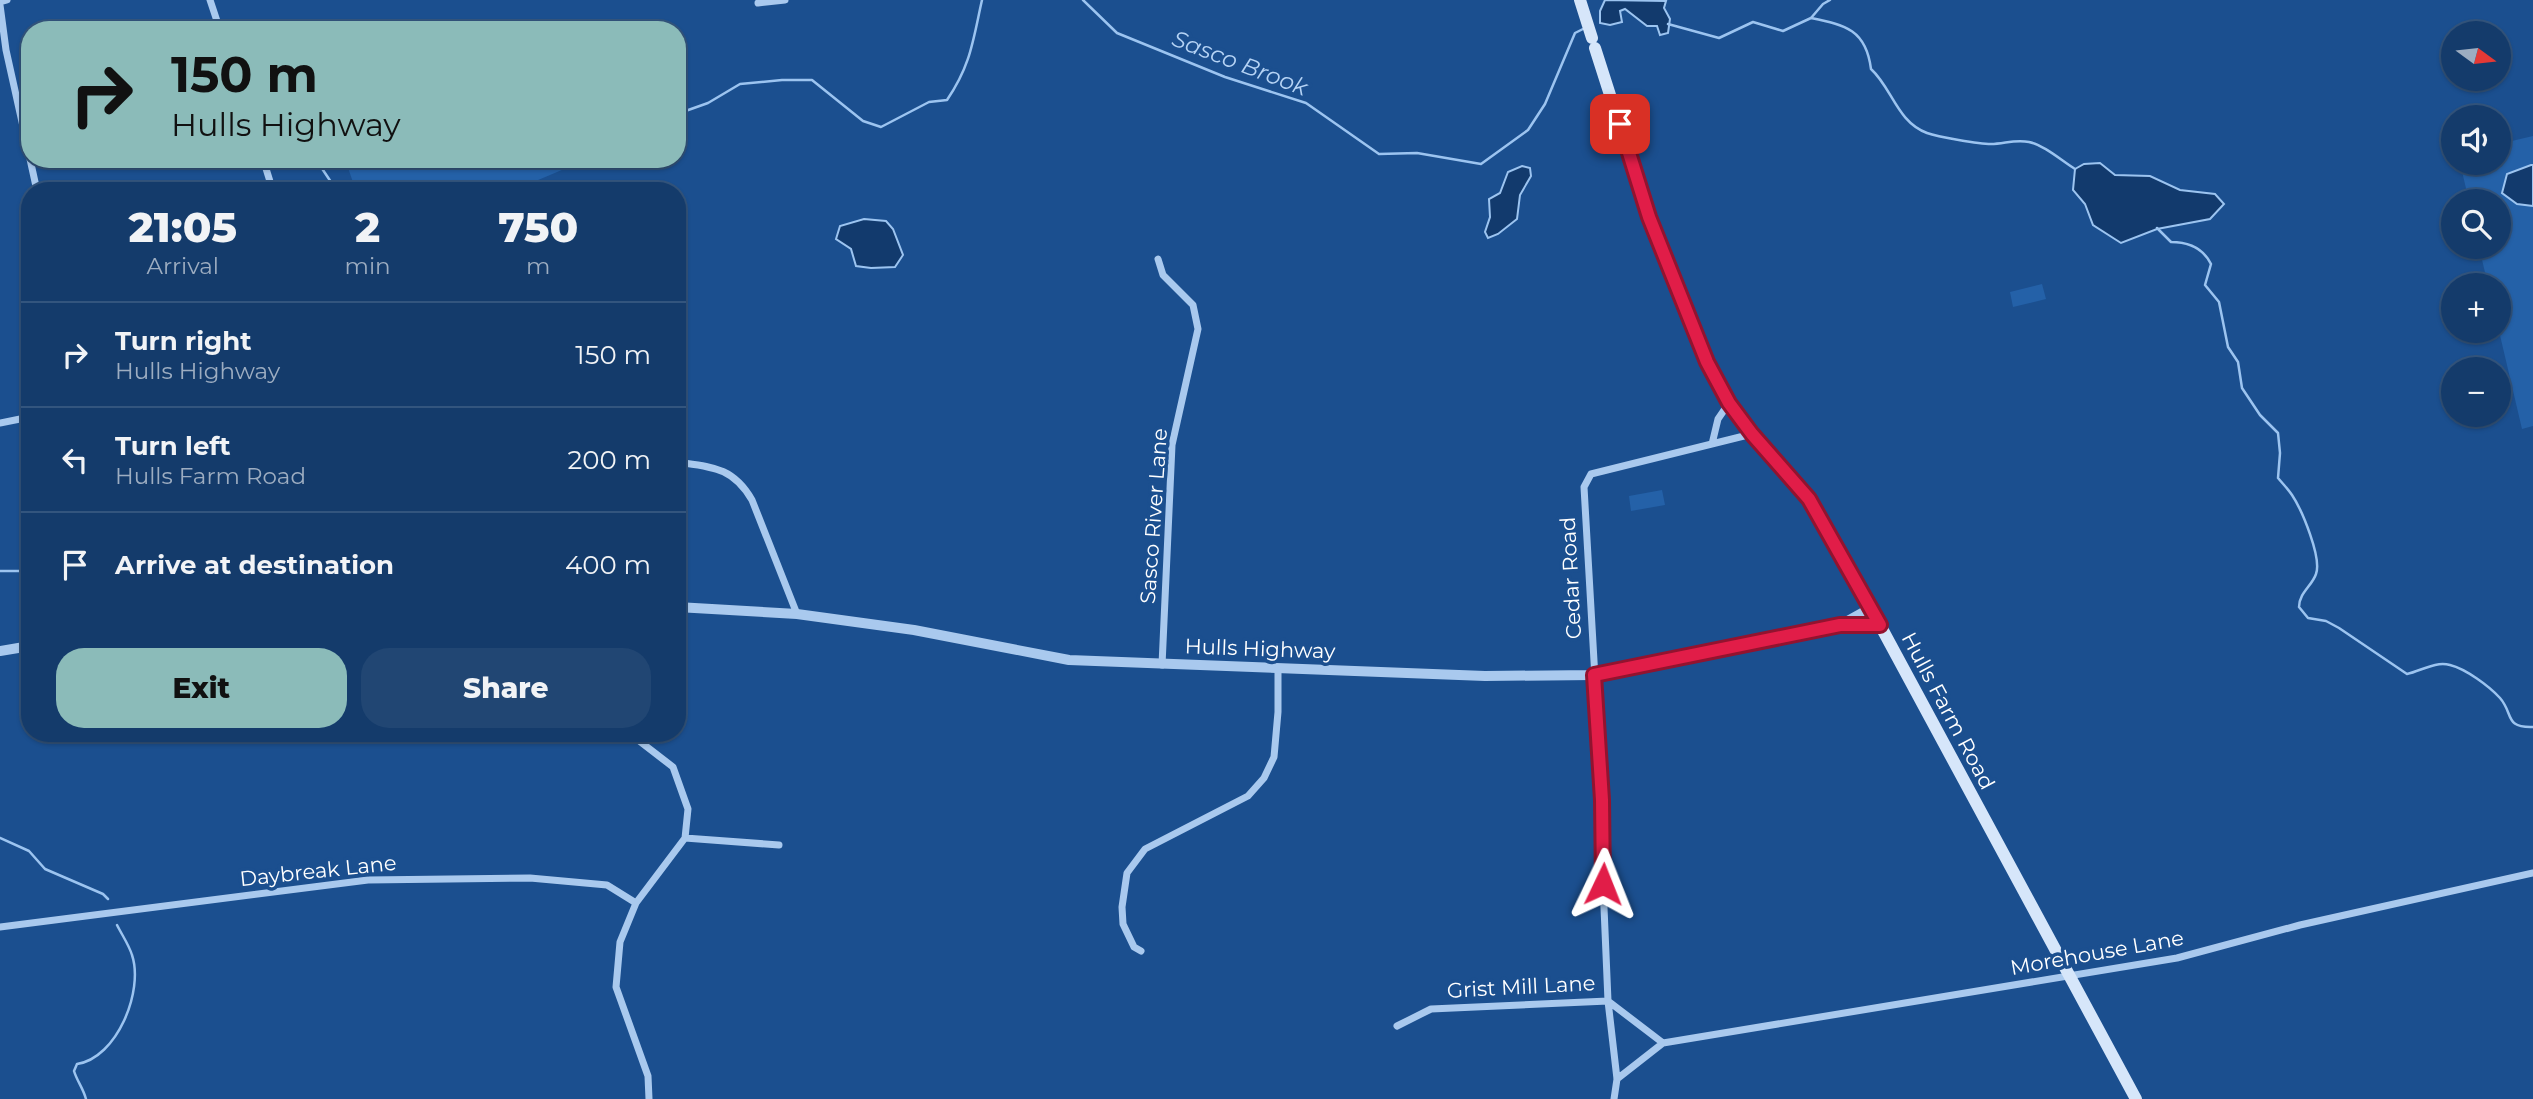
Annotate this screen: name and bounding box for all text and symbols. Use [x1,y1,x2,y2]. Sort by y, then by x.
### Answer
north arrow [2441,21,2511,91]
map controls [2441,21,2511,427]
water label: Sasco Brook [1168,24,1313,102]
text: 150 m [171,45,318,104]
icon: right [56,49,147,140]
pin [1590,94,1650,154]
text: Hulls Highway [171,105,401,144]
icon: arrive [1601,105,1639,143]
button: sound [2441,105,2511,175]
button: search [2441,189,2511,259]
text: 21:05 [129,201,237,253]
text: 2 [355,201,380,253]
text: 750 [498,201,578,253]
text: Arrival [146,252,219,280]
text: min [345,252,391,280]
text: m [526,252,551,280]
button: + [2441,273,2511,343]
text: Turn right [115,325,251,357]
icon: right [56,336,94,374]
text: 150 m [575,339,651,371]
text: Hulls Highway [115,357,280,385]
button: − [2441,357,2511,427]
street label: Sasco River Lane [1135,427,1172,605]
text: Turn left [115,430,231,462]
icon: left [56,441,94,479]
text: 200 m [567,444,651,476]
text: Hulls Farm Road [115,462,306,490]
street label: Cedar Road [1555,516,1586,640]
icon: arrive [56,546,94,584]
text: Arrive at destination [115,549,394,581]
text: 400 m [565,549,651,581]
street label: Hulls Farm Road [1896,628,2000,794]
street label: Hulls Highway [1184,633,1336,664]
button: Exit [56,648,347,728]
button: Share [361,648,651,728]
position arrow [1566,847,1640,921]
street label: Daybreak Lane [238,850,398,891]
street label: Morehouse Lane [2008,925,2186,980]
street label: Grist Mill Lane [1446,970,1596,1003]

